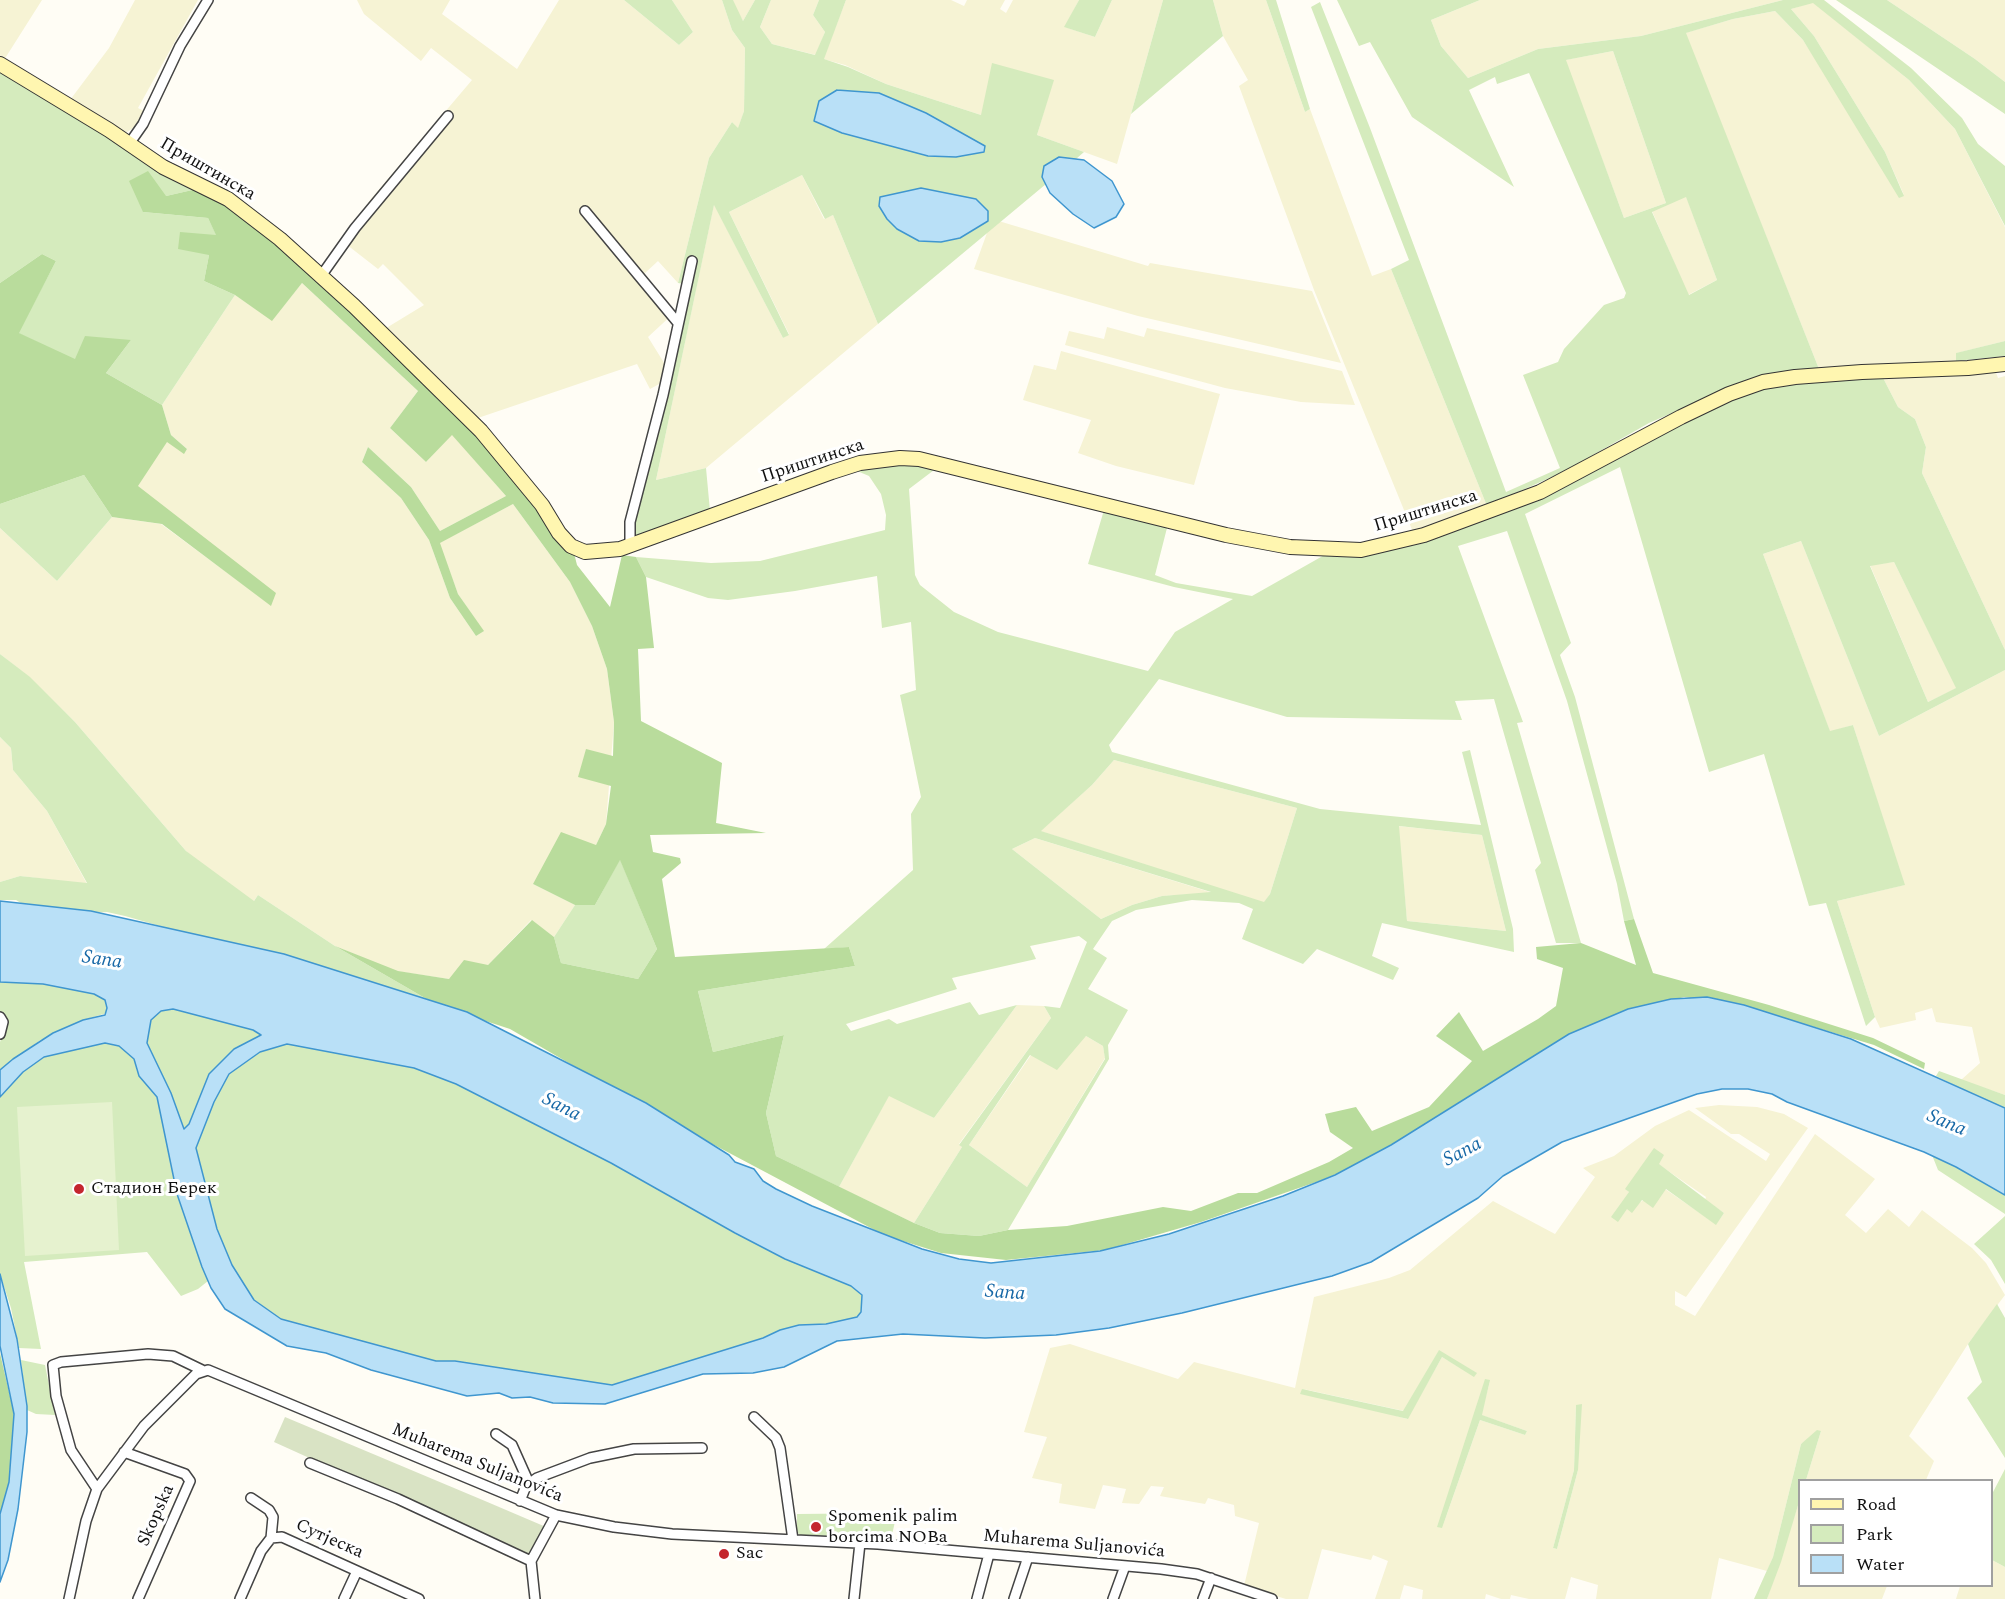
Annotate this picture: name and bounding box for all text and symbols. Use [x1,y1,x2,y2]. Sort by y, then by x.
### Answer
street label: Приштинска [155,134,259,206]
street label: Приштинска [759,435,867,489]
street label: Приштинска [1372,486,1480,538]
water label: Sana [80,946,124,976]
water label: Sana [538,1088,584,1128]
water label: Sana [1923,1105,1969,1143]
water label: Sana [1440,1133,1486,1173]
place label: Стадион Берек [91,1178,217,1200]
marker: Стадион Берек [72,1182,86,1196]
water label: Sana [984,1281,1026,1307]
street label: Muharema Suljanovića [388,1420,566,1508]
legend [1798,1479,1993,1587]
street label: Skopska [134,1482,180,1550]
text: Road [1856,1491,1897,1518]
place label: Spomenik palim borcima NOBa [828,1506,958,1549]
street label: Сутјеска [292,1515,366,1565]
marker: Spomenik palim borcima NOBa [809,1520,823,1534]
text: Park [1856,1521,1893,1548]
street label: Muharema Suljanovića [982,1526,1166,1564]
place label: Sac [736,1543,763,1565]
marker: Sac [717,1547,731,1561]
text: Water [1856,1551,1904,1578]

